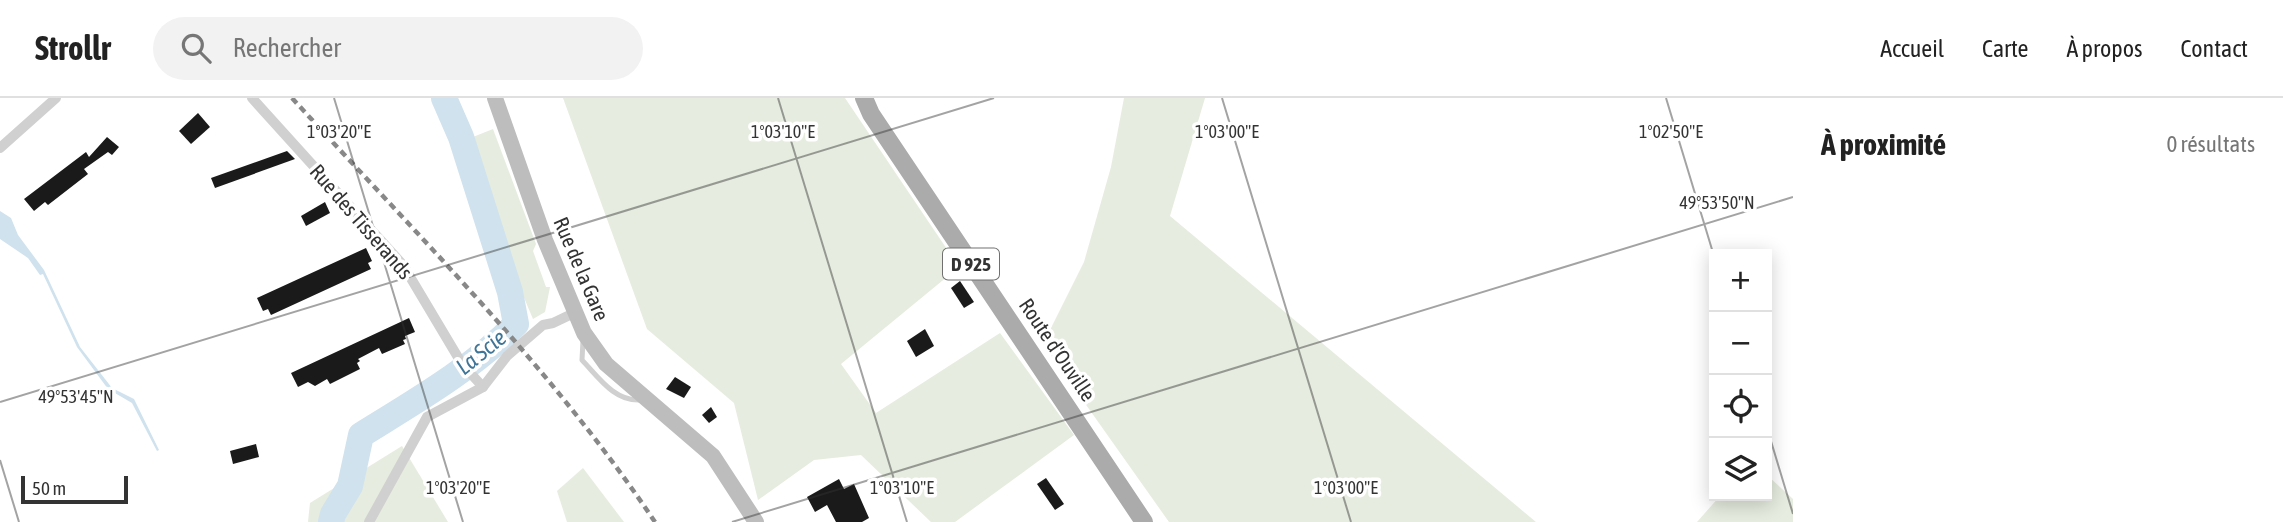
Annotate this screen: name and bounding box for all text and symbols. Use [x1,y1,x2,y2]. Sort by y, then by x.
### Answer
search box [153,17,643,80]
text: Strollr [35,29,111,67]
icon: search [177,29,215,67]
text: Rechercher [233,33,341,63]
text: Accueil [1880,35,1944,62]
text: Carte [1982,35,2028,62]
text: À propos [2066,35,2142,62]
text: Contact [2180,35,2248,62]
text: 1°03'20"E [307,121,371,142]
text: 1°03'10"E [751,121,815,142]
text: 1°03'00"E [1195,121,1259,142]
text: 1°02'50"E [1639,121,1703,142]
text: À proximité [1821,127,1946,161]
text: 0 résultats [2166,131,2255,157]
street label: Rue des Tisserands [305,159,418,284]
text: 49°53'50"N [1679,192,1755,213]
street label: Rue de la Gare [549,213,615,324]
road number: D 925 [943,248,999,280]
map controls [1709,249,1772,501]
button: + [1709,249,1772,312]
street label: Route d'Ouville [1015,294,1101,405]
button: − [1709,312,1772,375]
water label: La Scie [451,324,511,380]
button: locate [1709,375,1772,438]
text: 49°53'45"N [38,386,114,407]
button: layers [1709,438,1772,501]
scale bar [21,473,128,505]
text: 50 m [32,477,66,499]
text: 1°03'20"E [426,477,490,498]
text: 1°03'10"E [870,477,934,498]
text: 1°03'00"E [1314,477,1378,498]

